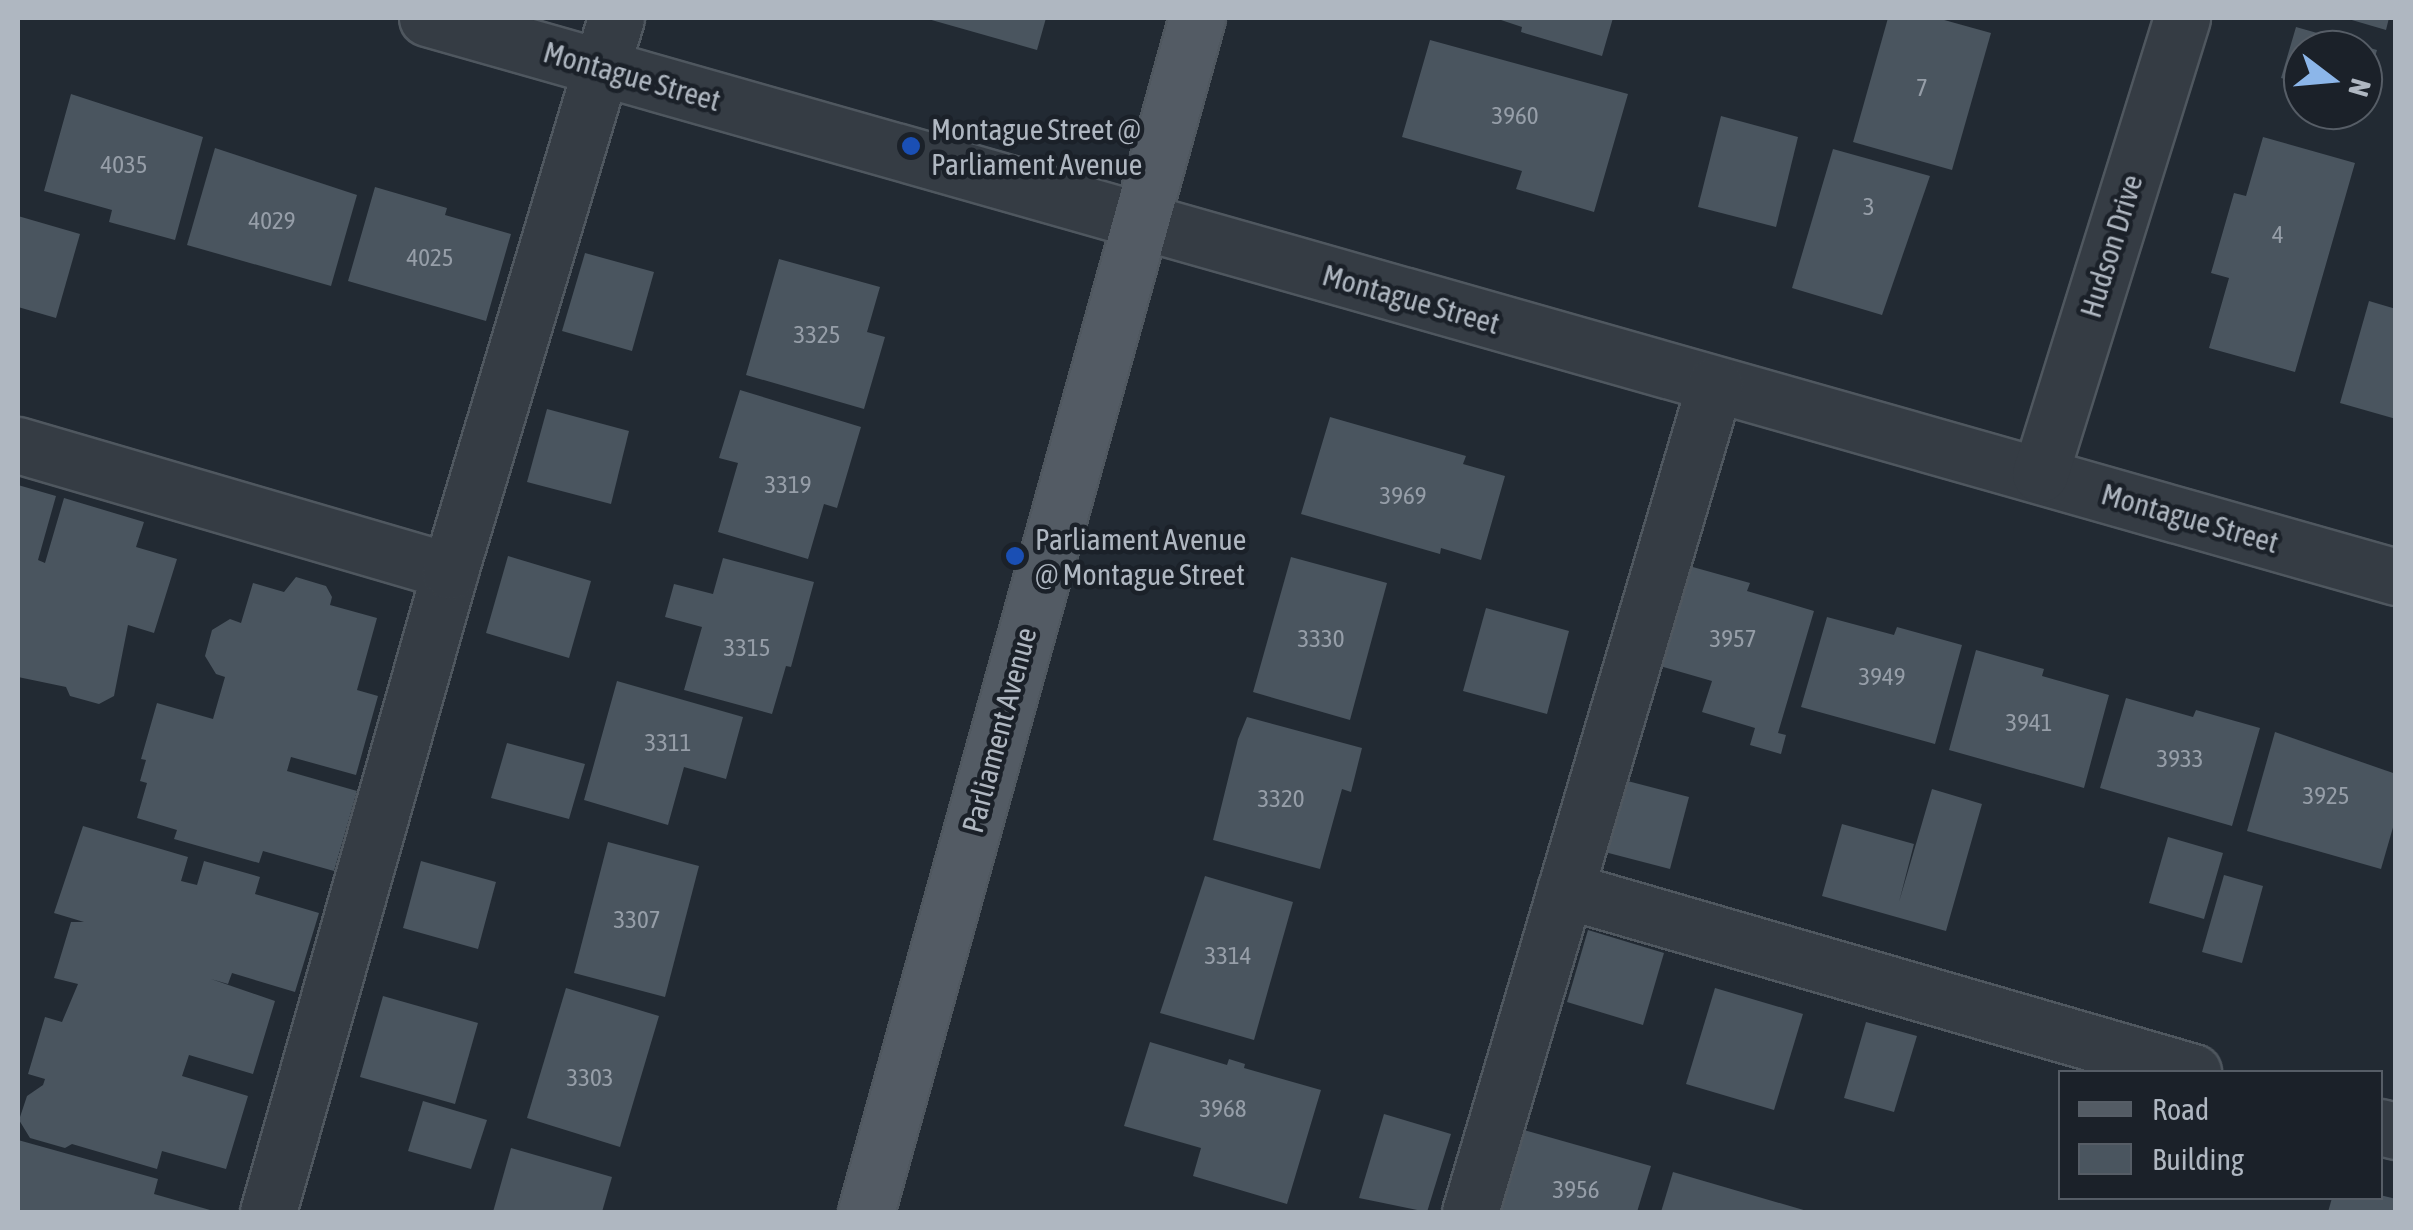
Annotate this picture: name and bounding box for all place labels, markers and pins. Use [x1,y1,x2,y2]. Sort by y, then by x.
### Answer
place label: Montague Street @ Parliament Avenue [931,111,1142,182]
marker: Montague Street @ Parliament Avenue [900,135,922,157]
place label: Parliament Avenue @ Montague Street [1035,521,1246,592]
marker: Parliament Avenue @ Montague Street [1004,545,1026,567]

